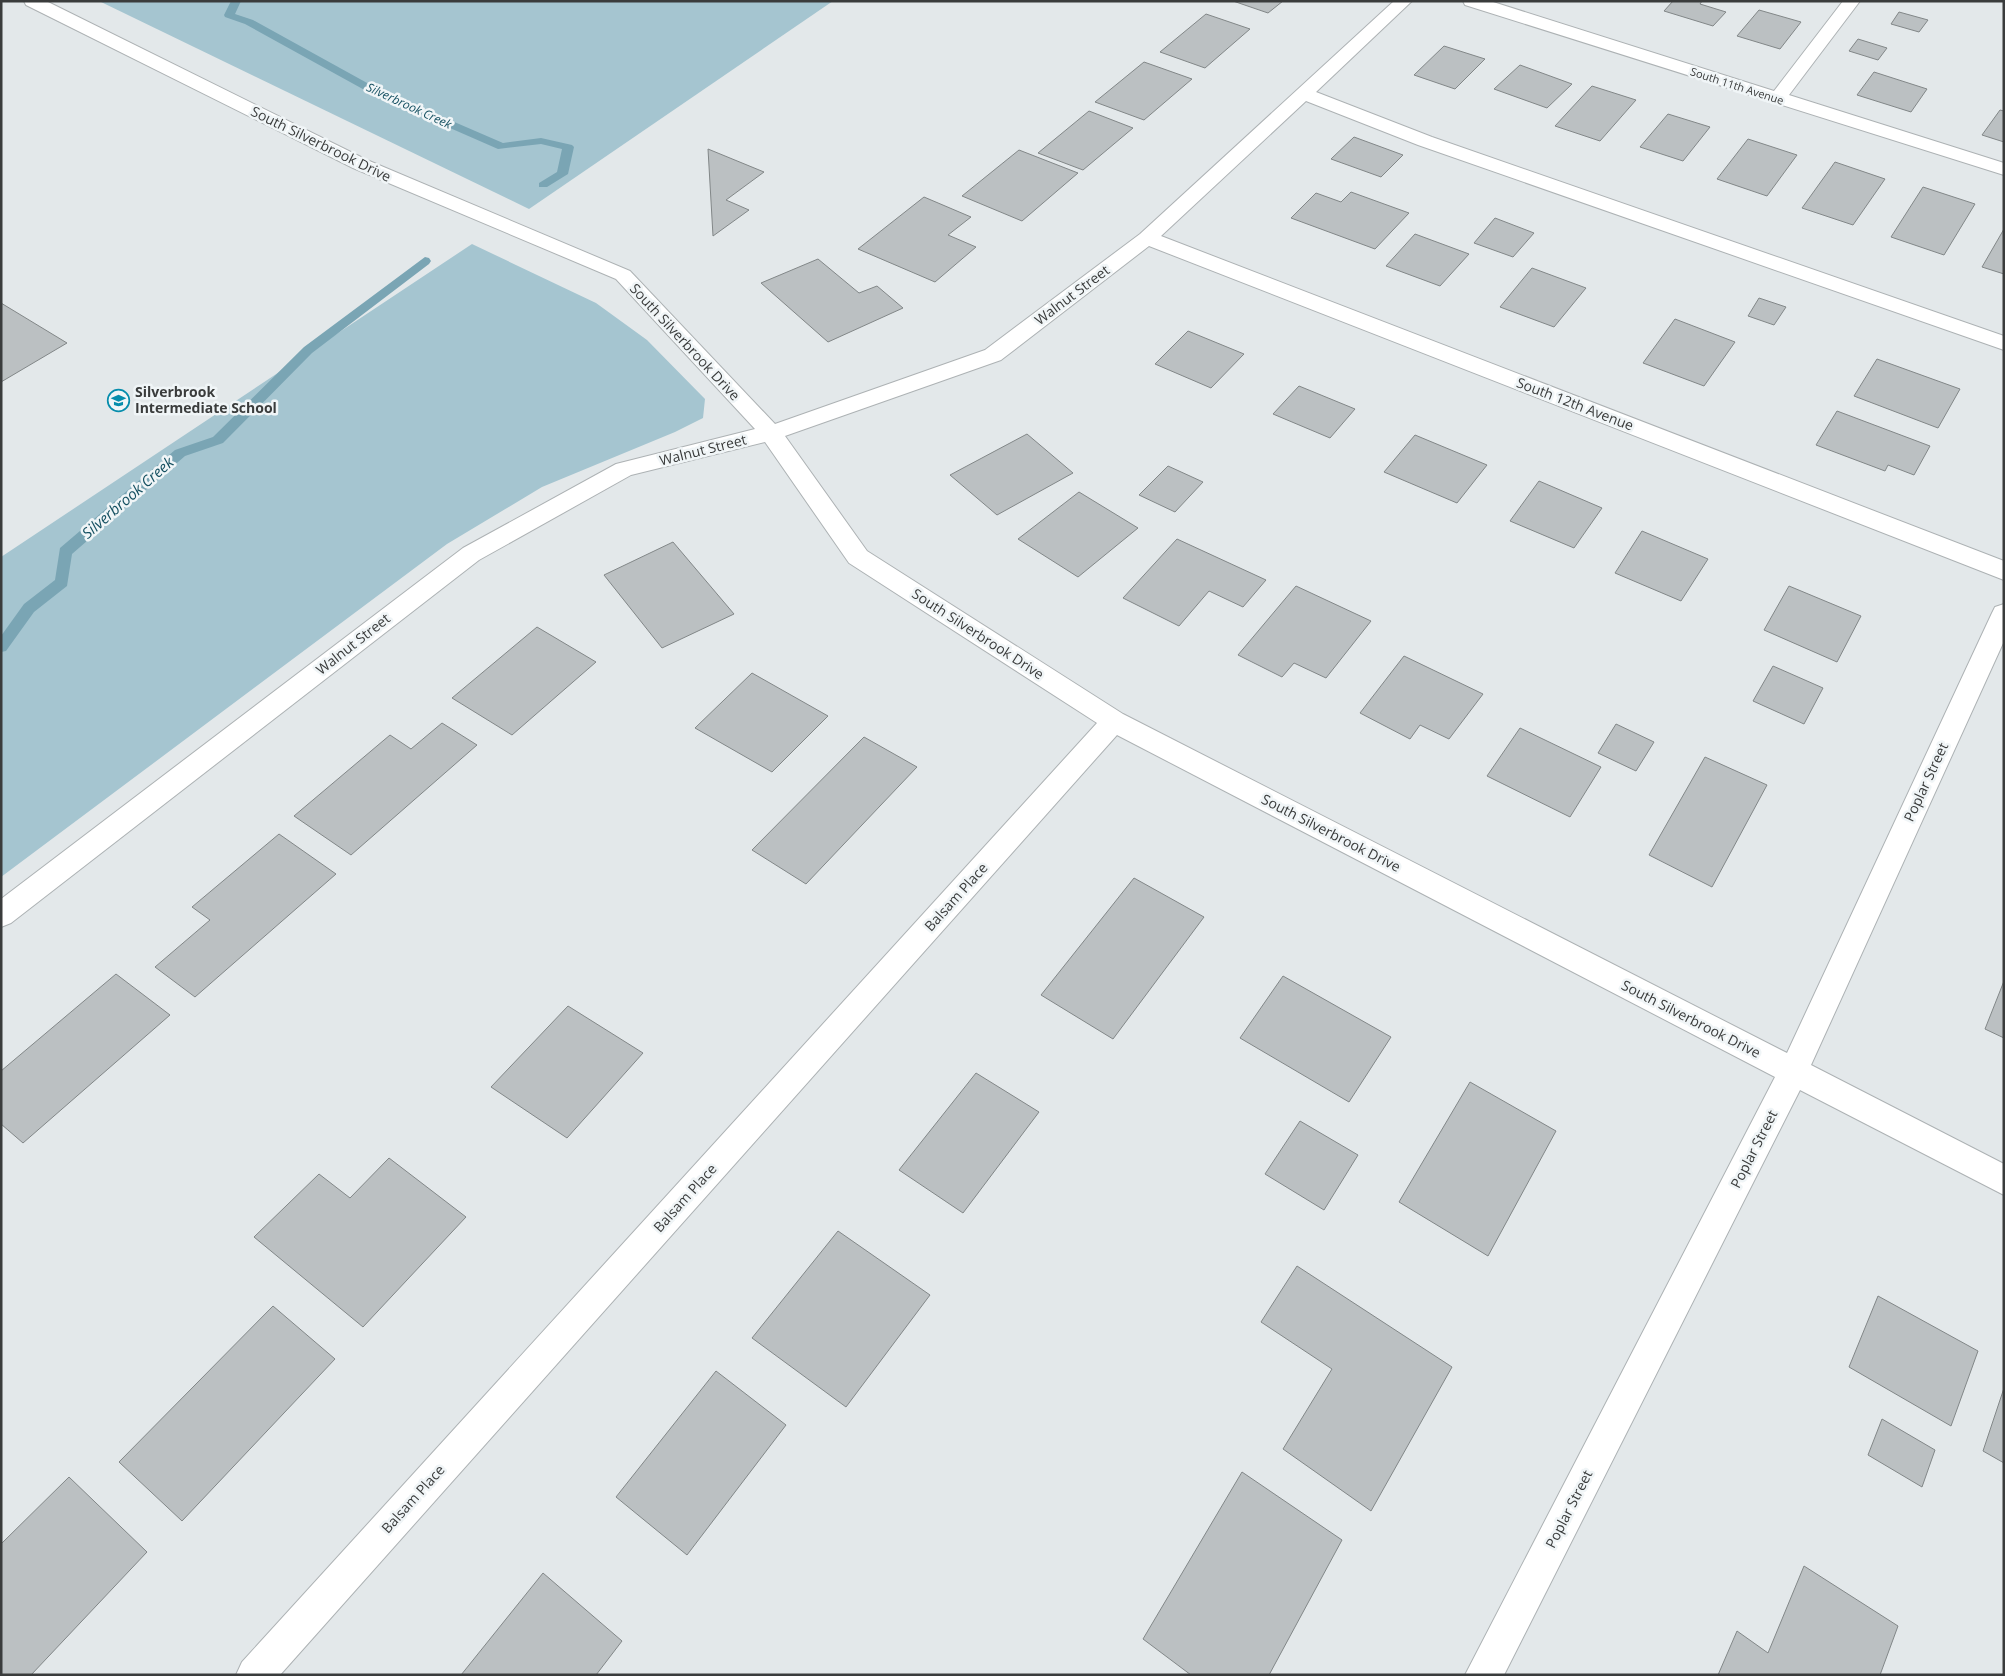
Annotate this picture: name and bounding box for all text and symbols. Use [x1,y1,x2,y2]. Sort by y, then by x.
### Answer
street label: South 11th Avenue [1689,63,1786,108]
water label: Silverbrook Creek [364,78,456,133]
street label: South Silverbrook Drive [248,101,395,186]
street label: Walnut Street [1030,260,1113,329]
street label: South Silverbrook Drive [626,279,745,404]
street label: South 12th Avenue [1514,372,1637,435]
place label: Silverbrook Intermediate School [135,382,277,417]
school or university icon: Silverbrook Intermediate School [107,388,131,412]
street label: Walnut Street [657,430,748,470]
water label: Silverbrook Creek [77,451,178,543]
street label: South Silverbrook Drive [909,584,1048,683]
street label: Walnut Street [312,609,394,679]
street label: Poplar Street [1899,739,1952,824]
street label: South Silverbrook Drive [1258,789,1404,876]
street label: Balsam Place [920,858,991,935]
street label: South Silverbrook Drive [1618,975,1764,1062]
street label: Poplar Street [1726,1107,1781,1191]
street label: Balsam Place [649,1159,720,1236]
street label: Balsam Place [377,1460,448,1537]
street label: Poplar Street [1541,1467,1596,1551]

